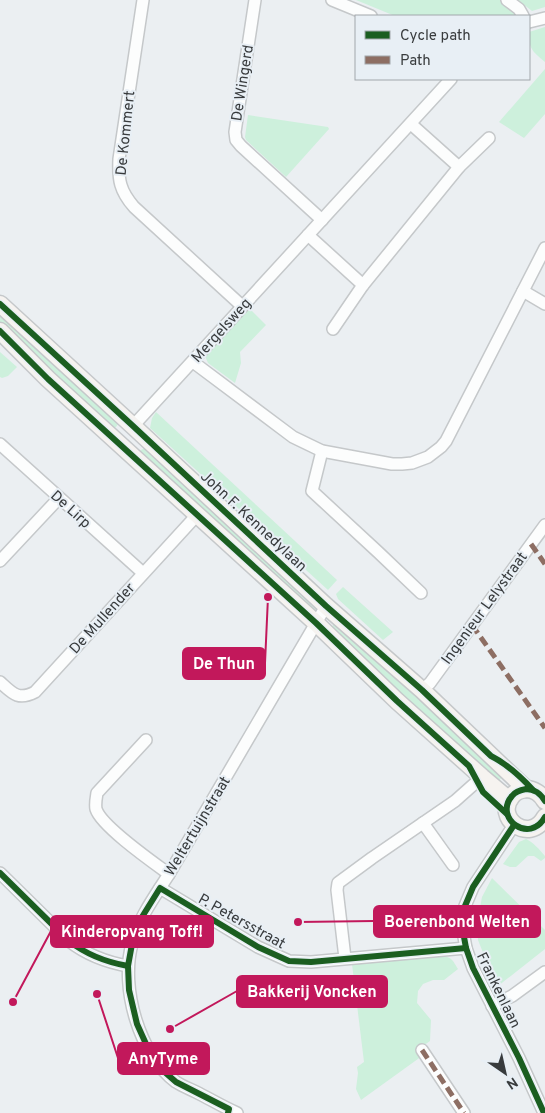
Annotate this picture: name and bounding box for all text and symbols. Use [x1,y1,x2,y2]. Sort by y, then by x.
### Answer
legend [355,15,530,80]
text: Cycle path [400,27,471,46]
street label: De Wingerd [228,44,259,123]
text: Path [400,52,431,71]
street label: De Kommert [113,90,140,177]
street label: Mergelsweg [188,295,256,367]
street label: John F. Kennedylaan [196,468,310,577]
street label: De Lirp [46,487,94,533]
street label: Ingenieur Lelystraat [438,549,532,669]
street label: De Mullender [66,579,140,659]
callout: De Thun [183,648,265,679]
text: De Thun [193,655,255,675]
street label: Weltertuijnstraat [161,773,236,880]
street label: P. Petersstraat [194,890,288,954]
callout: Boerenbond Welten [374,906,540,937]
text: Boerenbond Welten [384,913,530,933]
callout: Kinderopvang Toff! [51,916,213,947]
text: Kinderopvang Toff! [61,923,203,943]
street label: Frankenlaan [471,950,524,1032]
callout: Bakkerij Voncken [237,976,387,1007]
text: Bakkerij Voncken [247,983,377,1003]
callout: AnyTyme [118,1043,209,1074]
north arrow [480,1048,530,1098]
text: AnyTyme [128,1050,198,1070]
text: N [503,1073,520,1092]

